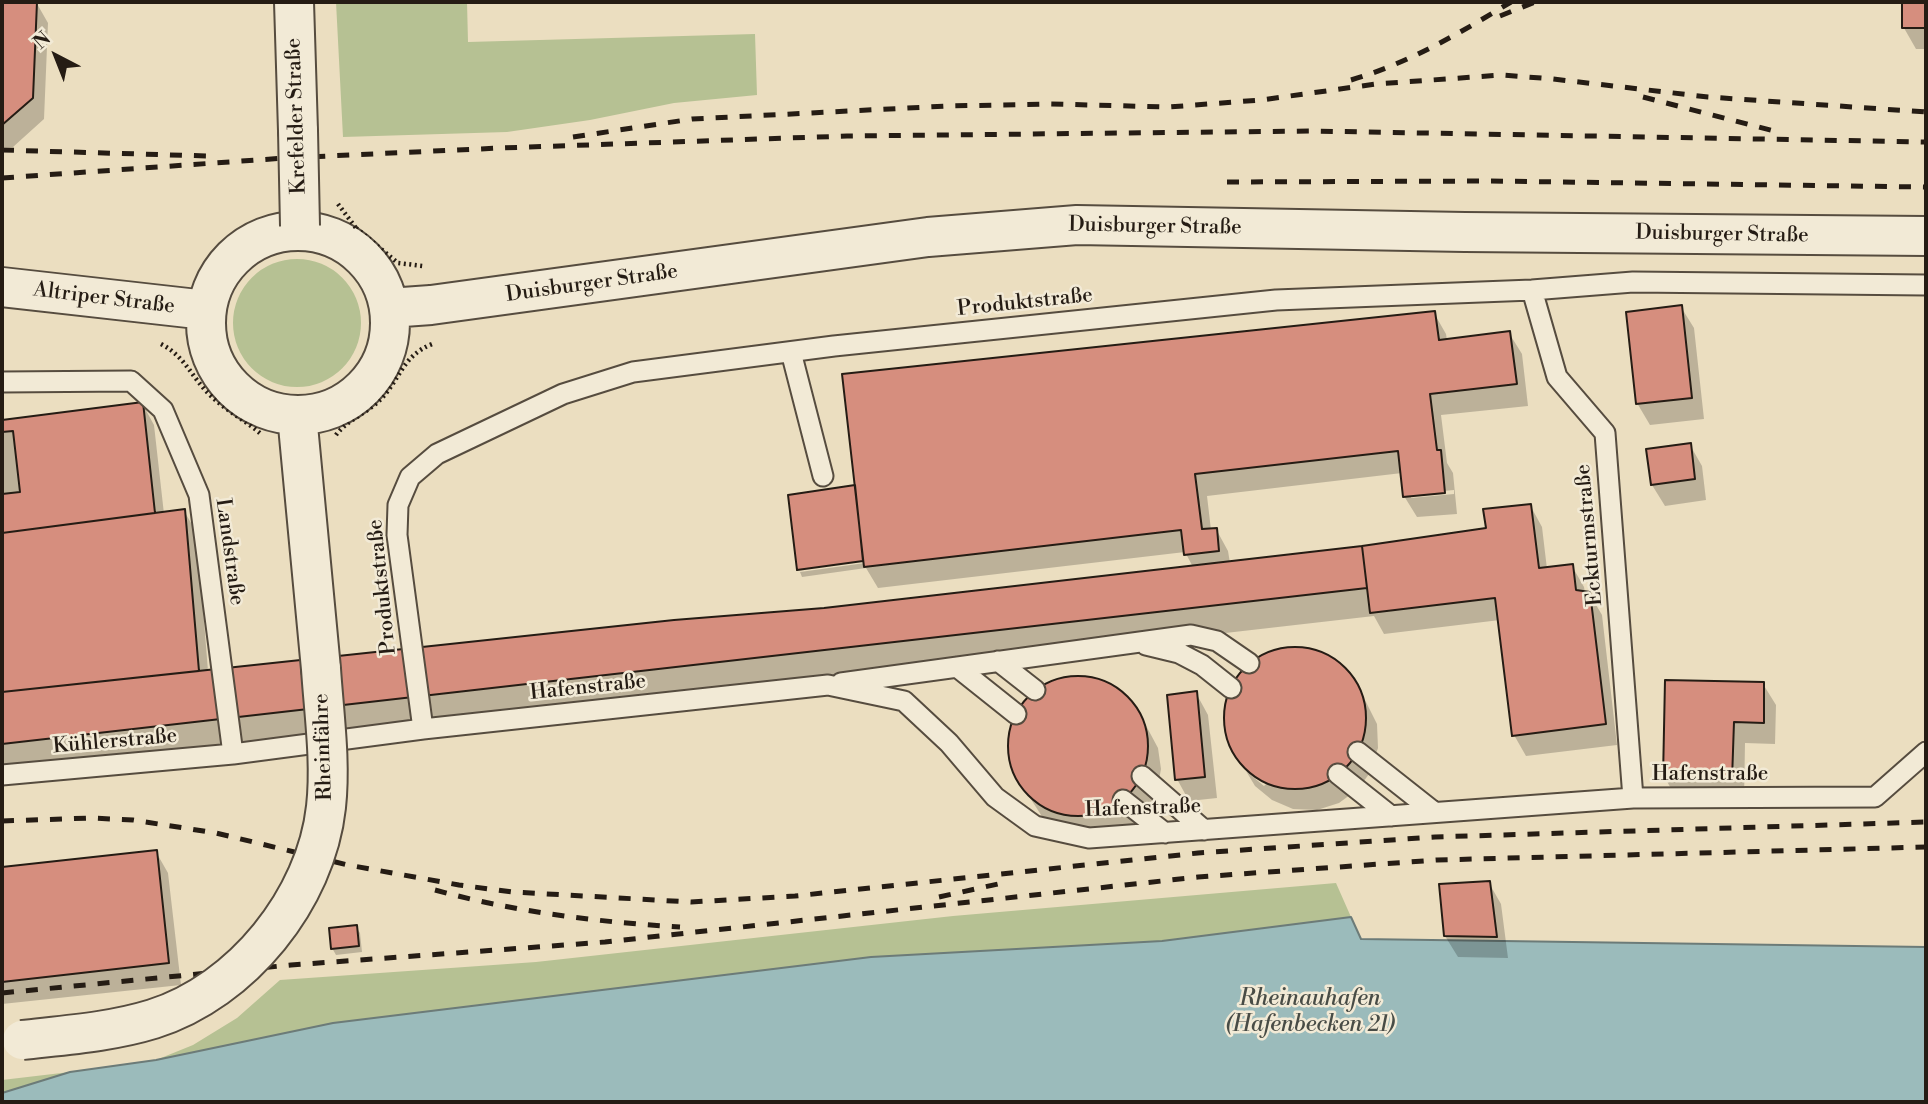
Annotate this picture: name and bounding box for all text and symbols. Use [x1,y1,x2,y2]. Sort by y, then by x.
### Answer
north arrow [21,21,91,91]
text: N [28,26,56,54]
street label: Krefelder Straße [282,37,312,195]
street label: Duisburger Straße [1068,213,1242,241]
street label: Duisburger Straße [1635,221,1809,249]
street label: Duisburger Straße [504,259,680,309]
street label: Altriper Straße [32,278,176,320]
street label: Produktstraße [956,283,1094,323]
street label: Eckturmstraße [1571,463,1609,607]
street label: Landstraße [209,497,249,607]
street label: Produktstraße [363,518,403,656]
street label: Hafenstraße [529,669,647,707]
street label: Rheinfähre [310,693,338,801]
street label: Kühlerstraße [52,724,178,760]
street label: Hafenstraße [1652,762,1768,788]
street label: Hafenstraße [1084,794,1202,824]
water label: Rheinauhafen (Hafenbecken 21) [1225,985,1395,1039]

